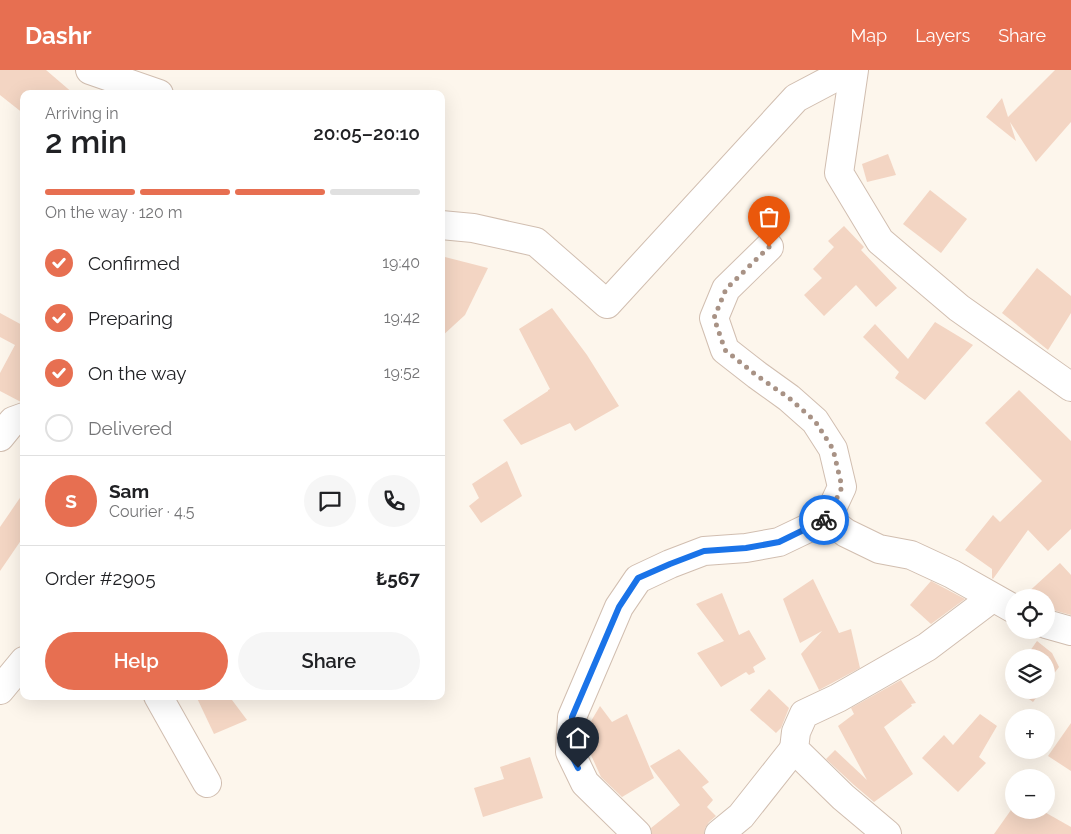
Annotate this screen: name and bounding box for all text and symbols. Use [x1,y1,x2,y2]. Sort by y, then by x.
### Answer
text: Dashr [25,21,91,50]
text: Map [851,25,887,46]
text: Layers [915,25,970,46]
text: Share [998,25,1046,46]
text: Arriving in [45,104,119,123]
text: 20:05–20:10 [313,122,420,144]
text: 2 min [45,123,127,160]
pin [748,196,790,247]
text: On the way · 120 m [45,203,183,222]
icon: bag [755,203,783,231]
icon: check [45,249,73,277]
text: Confirmed [88,252,180,274]
text: 19:40 [382,253,420,272]
icon: check [45,304,73,332]
text: Preparing [88,307,173,329]
text: 19:42 [384,308,420,327]
icon: check [45,359,73,387]
text: On the way [88,362,187,384]
text: 19:52 [384,363,420,382]
text: Delivered [88,417,172,439]
button: chat [304,475,356,527]
button: phone [368,475,420,527]
text: Sam [109,480,149,502]
text: S [65,490,77,512]
courier [799,495,849,545]
text: Courier · 4.5 [109,502,194,521]
icon: bike [810,506,838,534]
text: Order #2905 [45,567,156,589]
text: ₺567 [376,567,420,589]
map controls [1005,589,1055,819]
button: locate [1005,589,1055,639]
button: Help [45,632,228,690]
button: Share [238,632,420,690]
button: layers [1005,649,1055,699]
button: + [1005,709,1055,759]
pin [557,717,599,768]
icon: home [564,724,592,752]
button: − [1005,769,1055,819]

